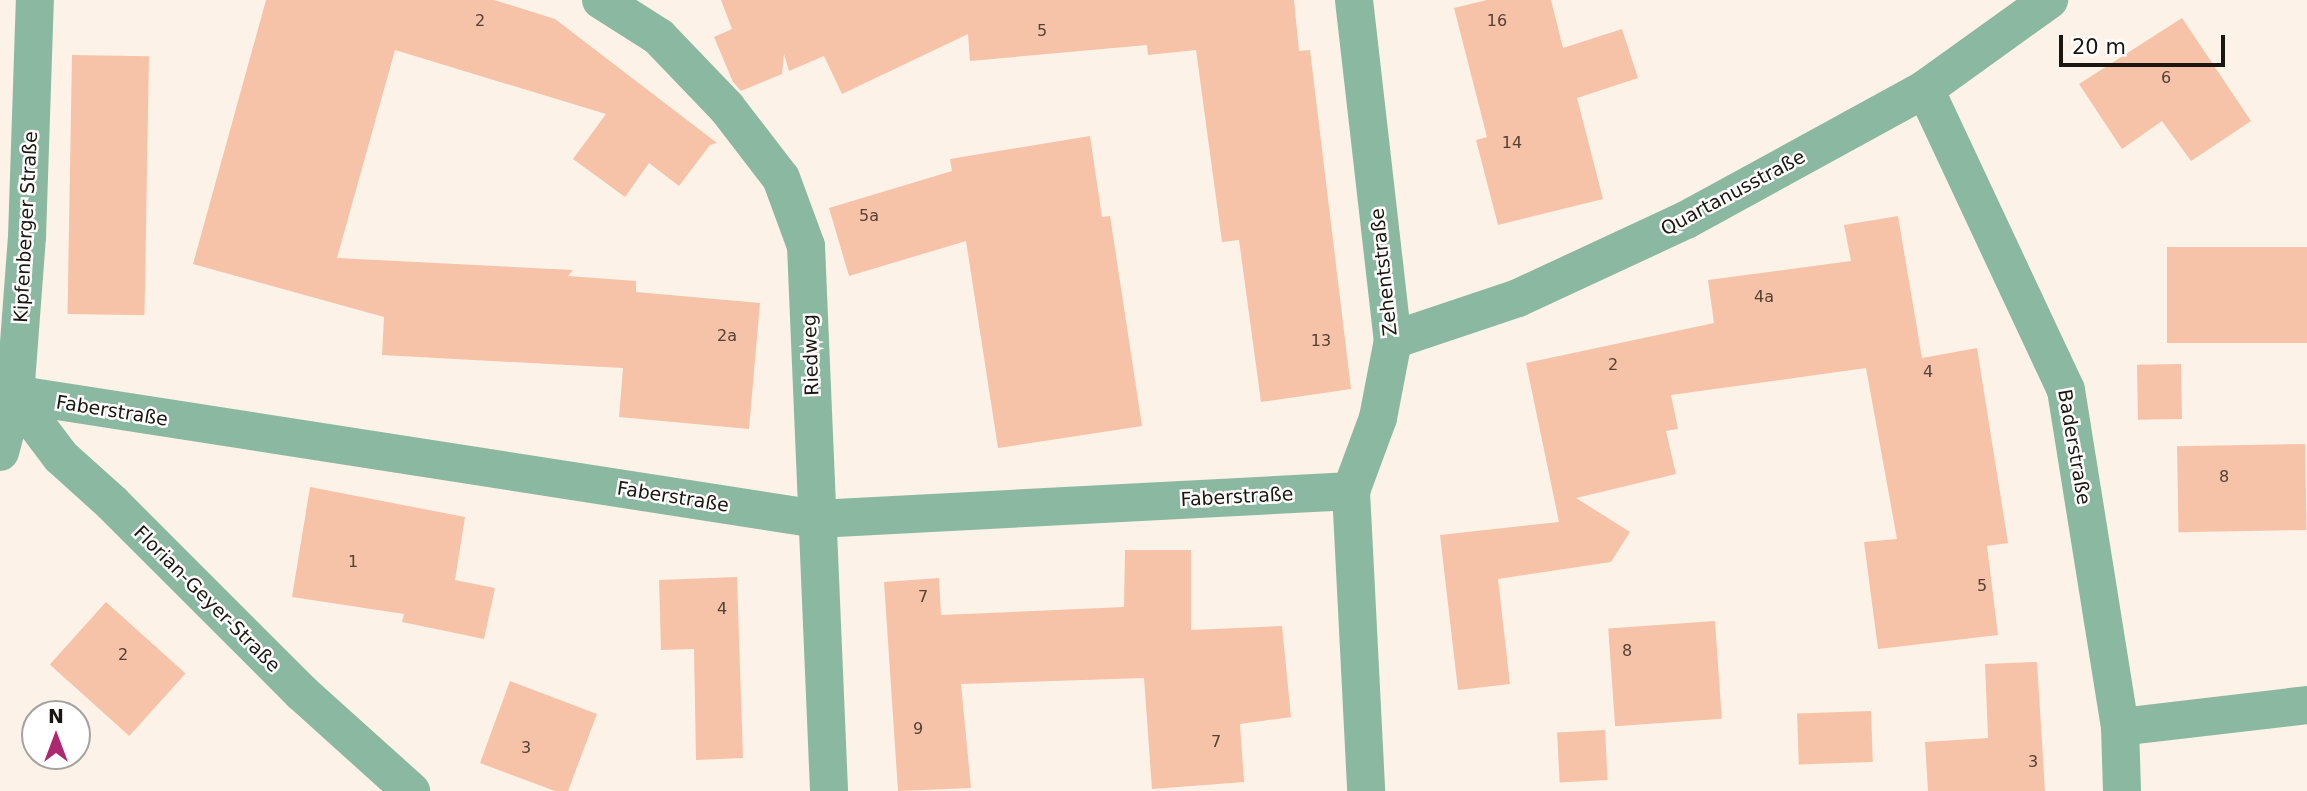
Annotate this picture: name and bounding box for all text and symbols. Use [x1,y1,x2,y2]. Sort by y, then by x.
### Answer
house number: 2 [475,11,485,31]
house number: 16 [1487,11,1507,31]
house number: 5 [1037,21,1047,41]
scale bar [2062,21,2228,65]
text: 20 m [2072,35,2126,59]
house number: 6 [2161,68,2171,88]
street label: Kipfenberger Straße [10,131,42,323]
house number: 14 [1502,133,1522,153]
street label: Quartanusstraße [1657,145,1809,241]
house number: 5a [859,206,879,226]
street label: Zehentstraße [1366,207,1402,337]
house number: 4a [1754,287,1774,307]
street label: Riedweg [798,314,824,396]
house number: 2a [717,326,737,346]
house number: 13 [1311,331,1331,351]
house number: 2 [1608,355,1618,375]
house number: 4 [1923,362,1933,382]
street label: Baderstraße [2053,388,2095,506]
street label: Faberstraße [54,391,170,431]
house number: 8 [2219,467,2229,487]
street label: Faberstraße [615,477,731,517]
street label: Faberstraße [1180,483,1294,511]
street label: Florian-Geyer-Straße [129,521,285,677]
house number: 1 [348,552,358,572]
house number: 5 [1977,576,1987,596]
house number: 7 [918,587,928,607]
house number: 4 [717,599,727,619]
house number: 8 [1622,641,1632,661]
house number: 2 [118,645,128,665]
north arrow [21,700,91,770]
text: N [48,705,64,727]
house number: 9 [913,719,923,739]
house number: 7 [1211,732,1221,752]
house number: 3 [521,738,531,758]
house number: 3 [2028,752,2038,772]

